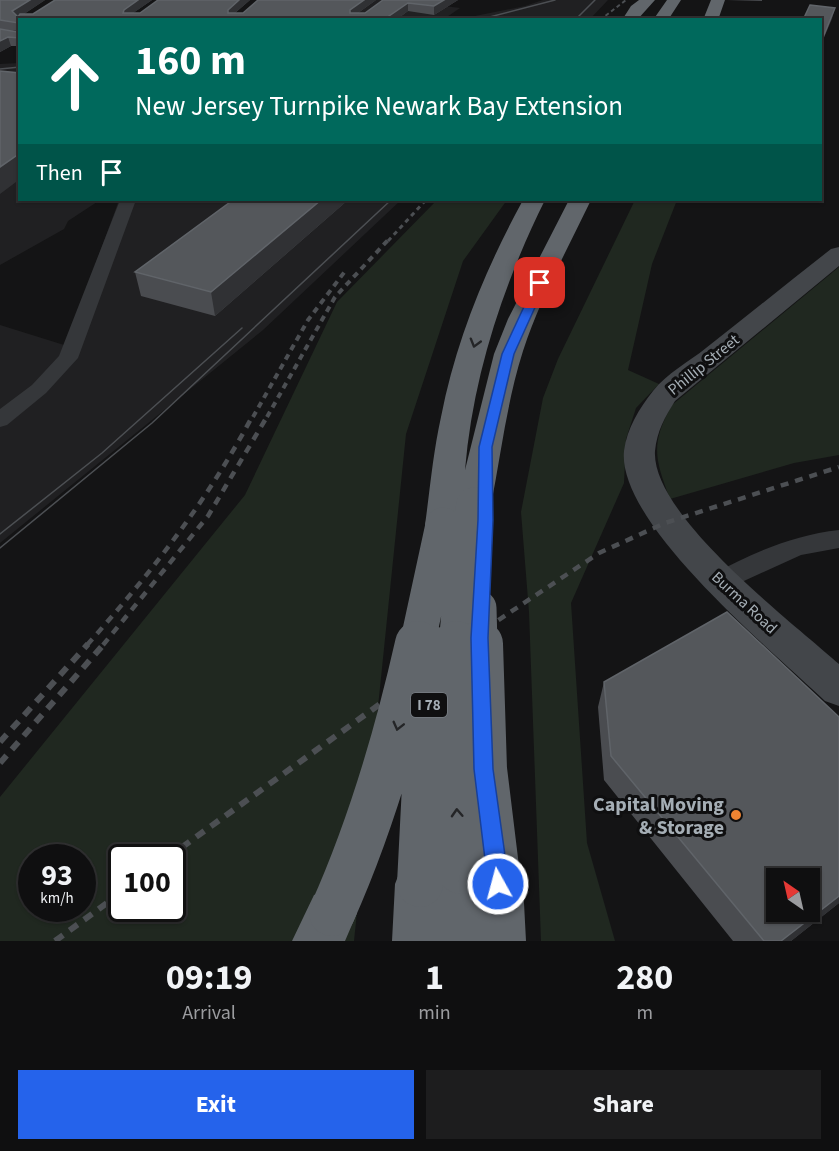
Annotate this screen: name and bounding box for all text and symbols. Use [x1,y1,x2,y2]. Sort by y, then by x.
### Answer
text: 160 m [135,31,246,91]
icon: ahead [36,42,114,120]
text: New Jersey Turnpike Newark Bay Extension [135,87,623,126]
icon: arrive [95,156,128,189]
text: Then [36,157,83,189]
pin [514,257,565,308]
icon: arrive [523,266,556,299]
street label: Phillip Street [663,329,744,400]
one-way arrow [470,337,482,348]
street label: Burma Road [707,567,782,639]
road number: I 78 [411,693,447,717]
one-way arrow [393,720,406,730]
place label: Capital Moving & Storage [593,791,724,842]
one-way arrow [451,808,464,817]
marker: Capital Moving & Storage [729,808,743,822]
speed limit sign: 100 [108,844,186,922]
position arrow [466,852,530,916]
text: 93 [41,854,73,897]
north arrow [766,868,820,922]
map controls [766,868,820,922]
text: km/h [40,888,74,909]
text: 09:19 [166,952,253,1003]
text: 1 [425,952,444,1003]
text: 280 [616,952,673,1003]
text: Arrival [182,999,236,1027]
text: min [418,999,451,1027]
text: m [636,999,653,1027]
button: Exit [18,1070,414,1139]
button: Share [426,1070,821,1139]

